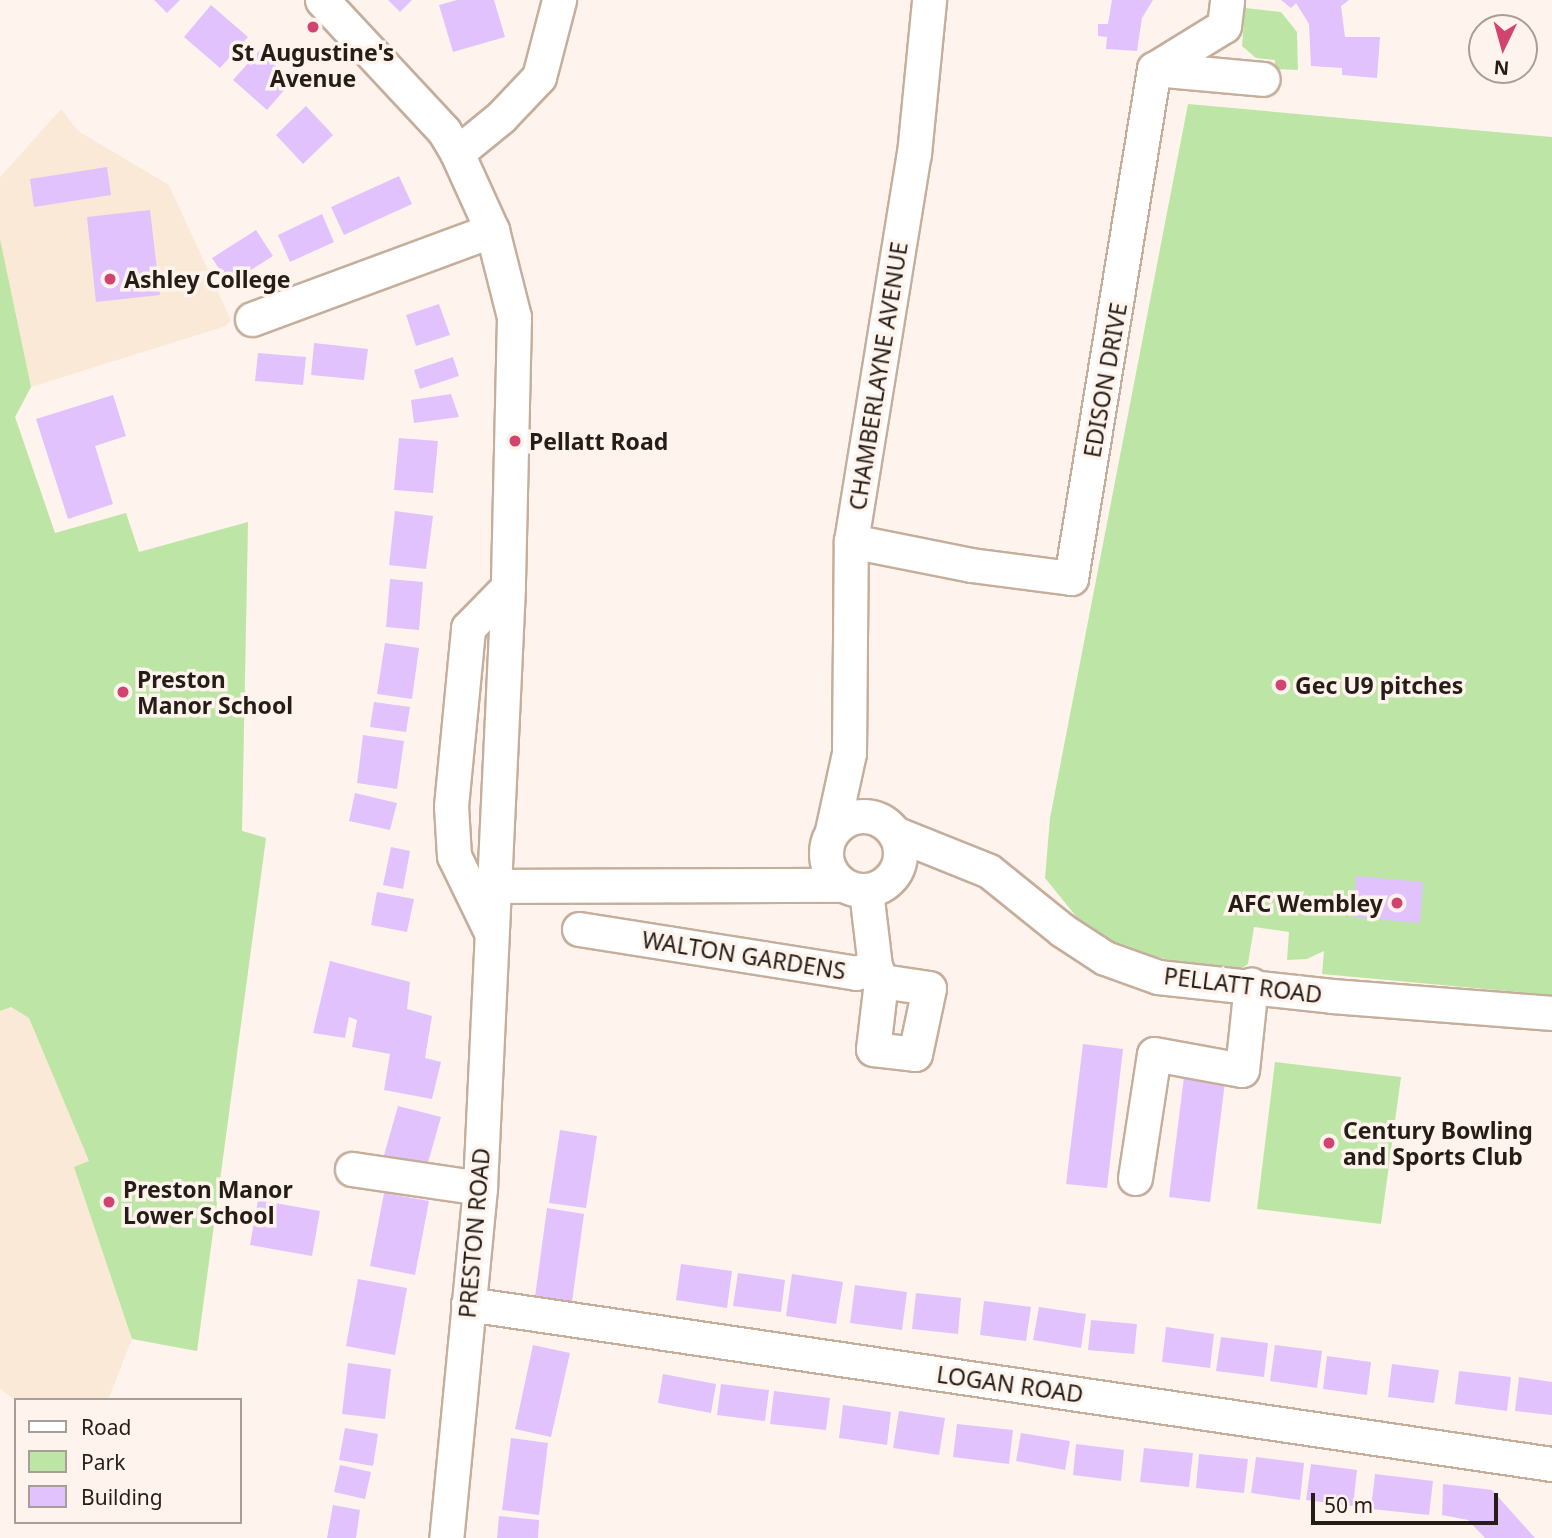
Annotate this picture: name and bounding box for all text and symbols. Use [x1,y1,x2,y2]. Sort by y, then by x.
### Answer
north arrow [1468,14,1538,84]
marker: St Augustine's Avenue [305,19,321,35]
place label: St Augustine's Avenue [232,38,394,92]
text: N [1493,54,1510,82]
street label: CHAMBERLAYNE AVENUE [843,240,913,512]
place label: Ashley College [124,265,290,293]
marker: Ashley College [102,271,118,287]
street label: EDISON DRIVE [1078,300,1132,460]
place label: Pellatt Road [529,427,668,455]
marker: Pellatt Road [507,433,523,449]
place label: Preston Manor School [137,665,293,719]
place label: Gec U9 pitches [1295,671,1463,699]
marker: Gec U9 pitches [1273,677,1289,693]
marker: Preston Manor School [115,684,131,700]
place label: AFC Wembley [1228,889,1383,917]
marker: AFC Wembley [1389,895,1405,911]
street label: WALTON GARDENS [640,925,848,985]
street label: PELLATT ROAD [1162,962,1324,1008]
place label: Century Bowling and Sports Club [1343,1116,1533,1170]
marker: Century Bowling and Sports Club [1321,1135,1337,1151]
street label: PRESTON ROAD [453,1147,495,1319]
place label: Preston Manor Lower School [123,1175,293,1229]
marker: Preston Manor Lower School [101,1194,117,1210]
street label: LOGAN ROAD [935,1360,1085,1408]
legend [14,1398,242,1524]
text: Road [81,1413,131,1441]
text: Park [81,1448,125,1476]
scale bar [1314,1478,1501,1522]
text: Building [81,1483,163,1511]
text: 50 m [1324,1491,1373,1519]

